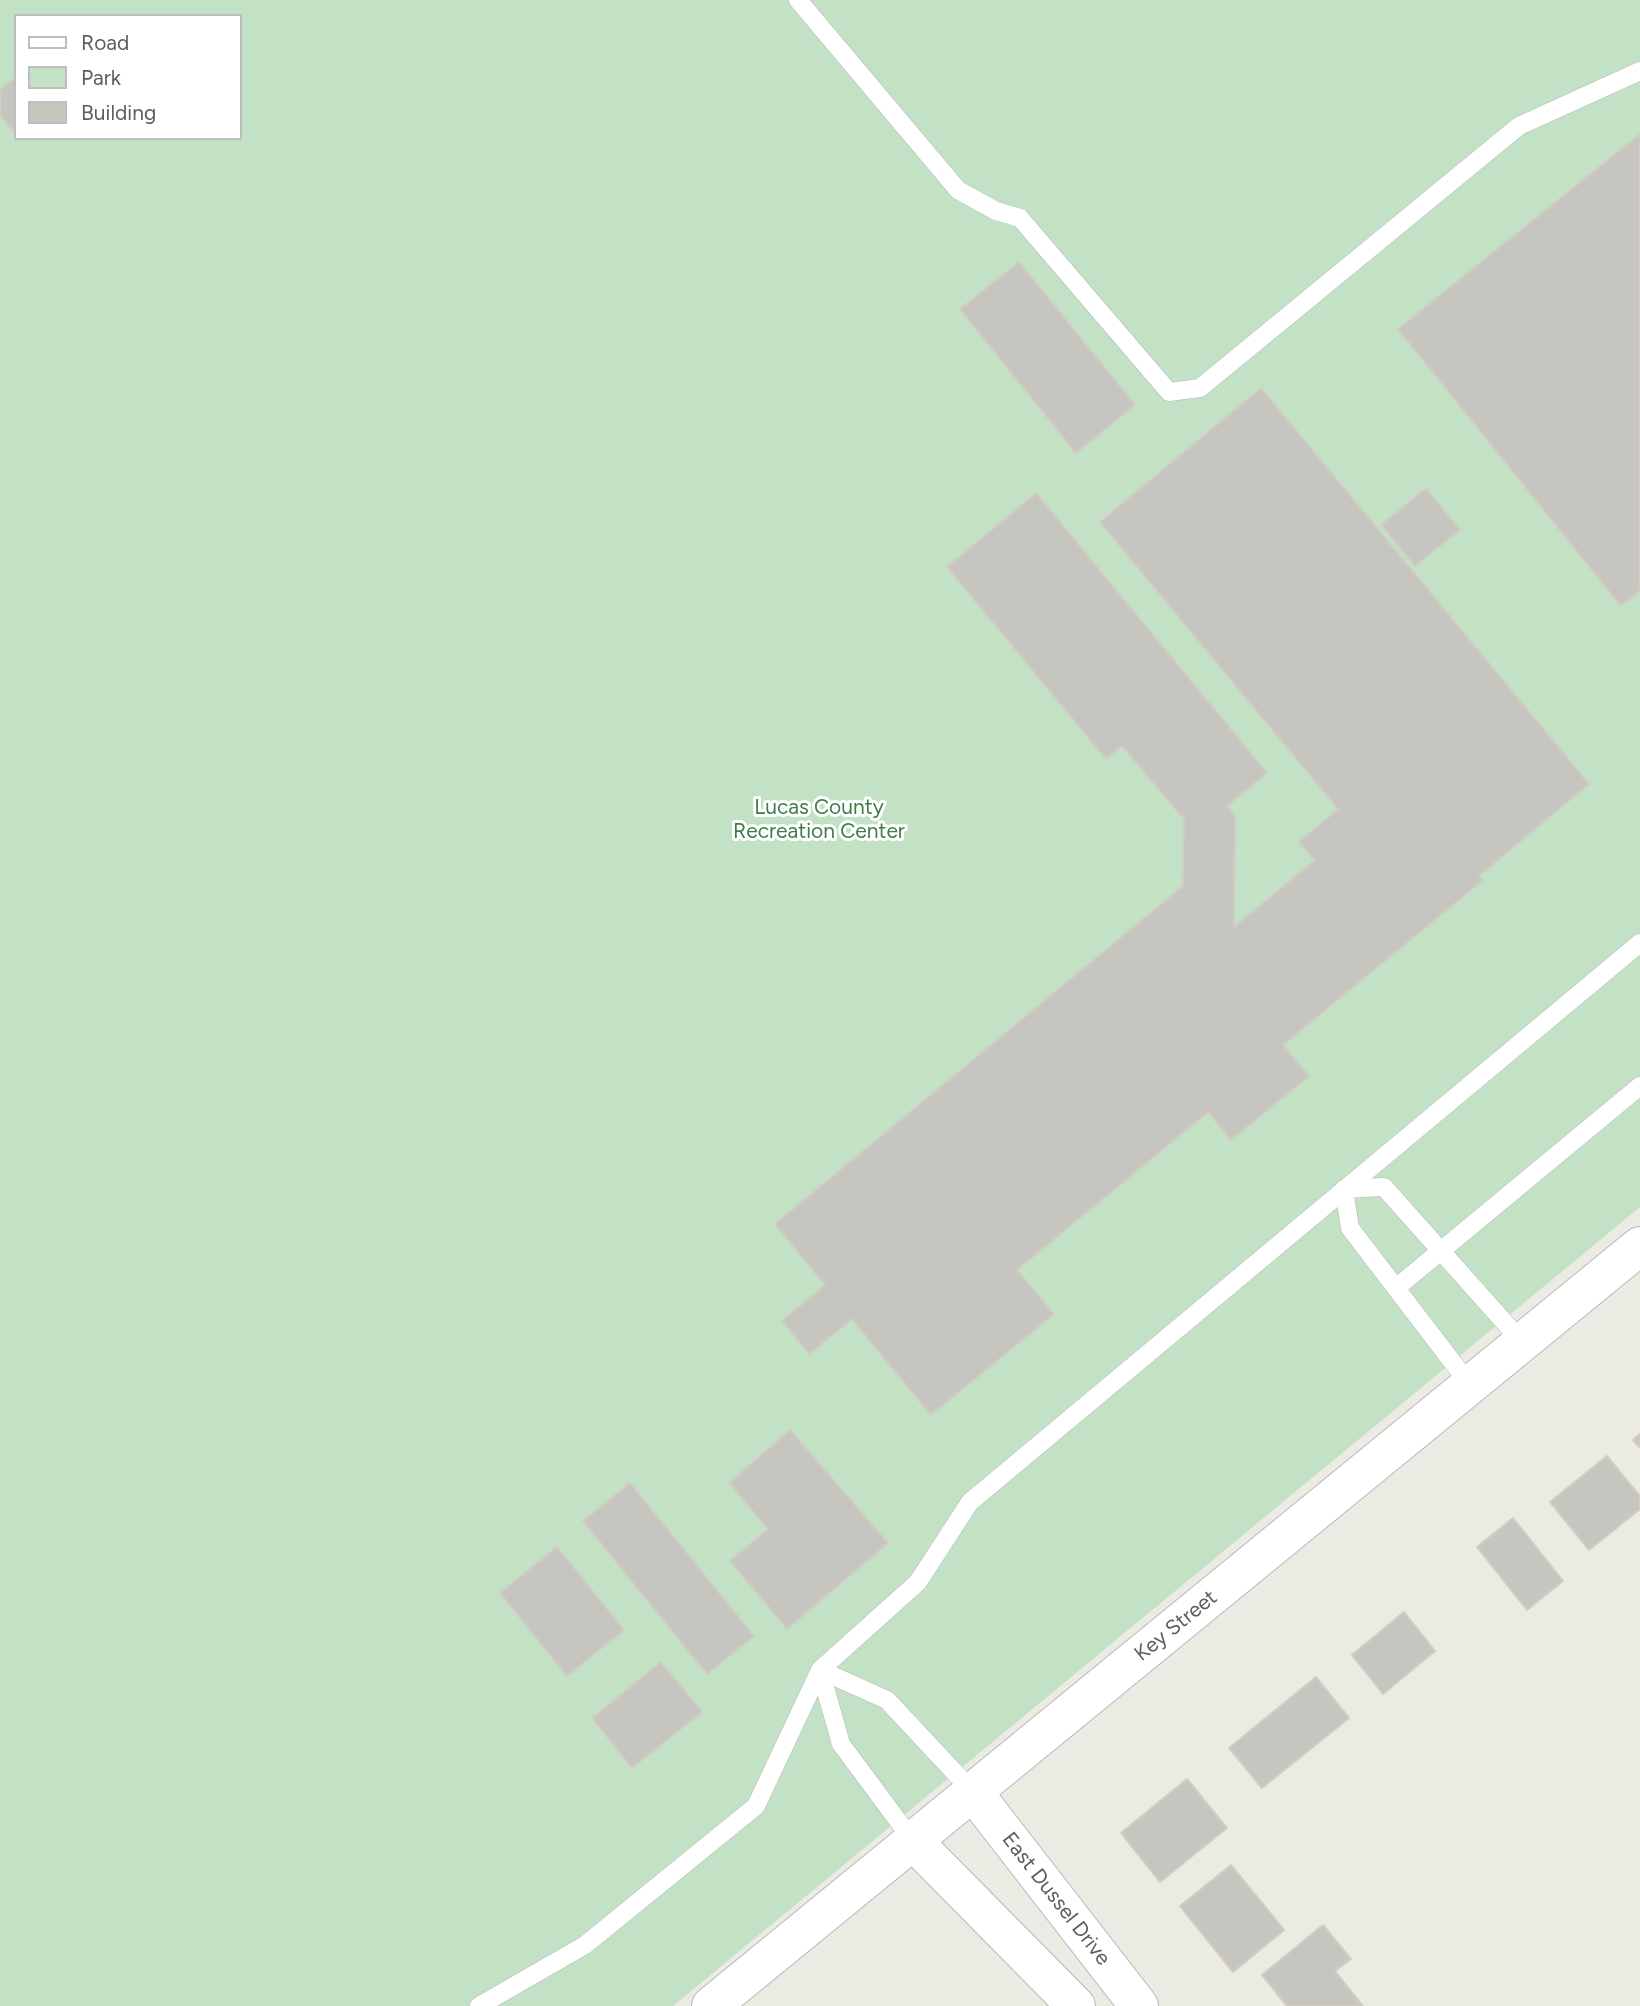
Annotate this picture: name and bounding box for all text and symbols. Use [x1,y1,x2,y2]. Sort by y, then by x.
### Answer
legend [14,14,242,140]
text: Road [81,30,129,55]
text: Park [81,65,121,90]
text: Building [81,100,156,125]
park label: Lucas County Recreation Center [733,795,905,845]
street label: Key Street [1130,1585,1222,1667]
street label: East Dussel Drive [996,1828,1116,1970]

